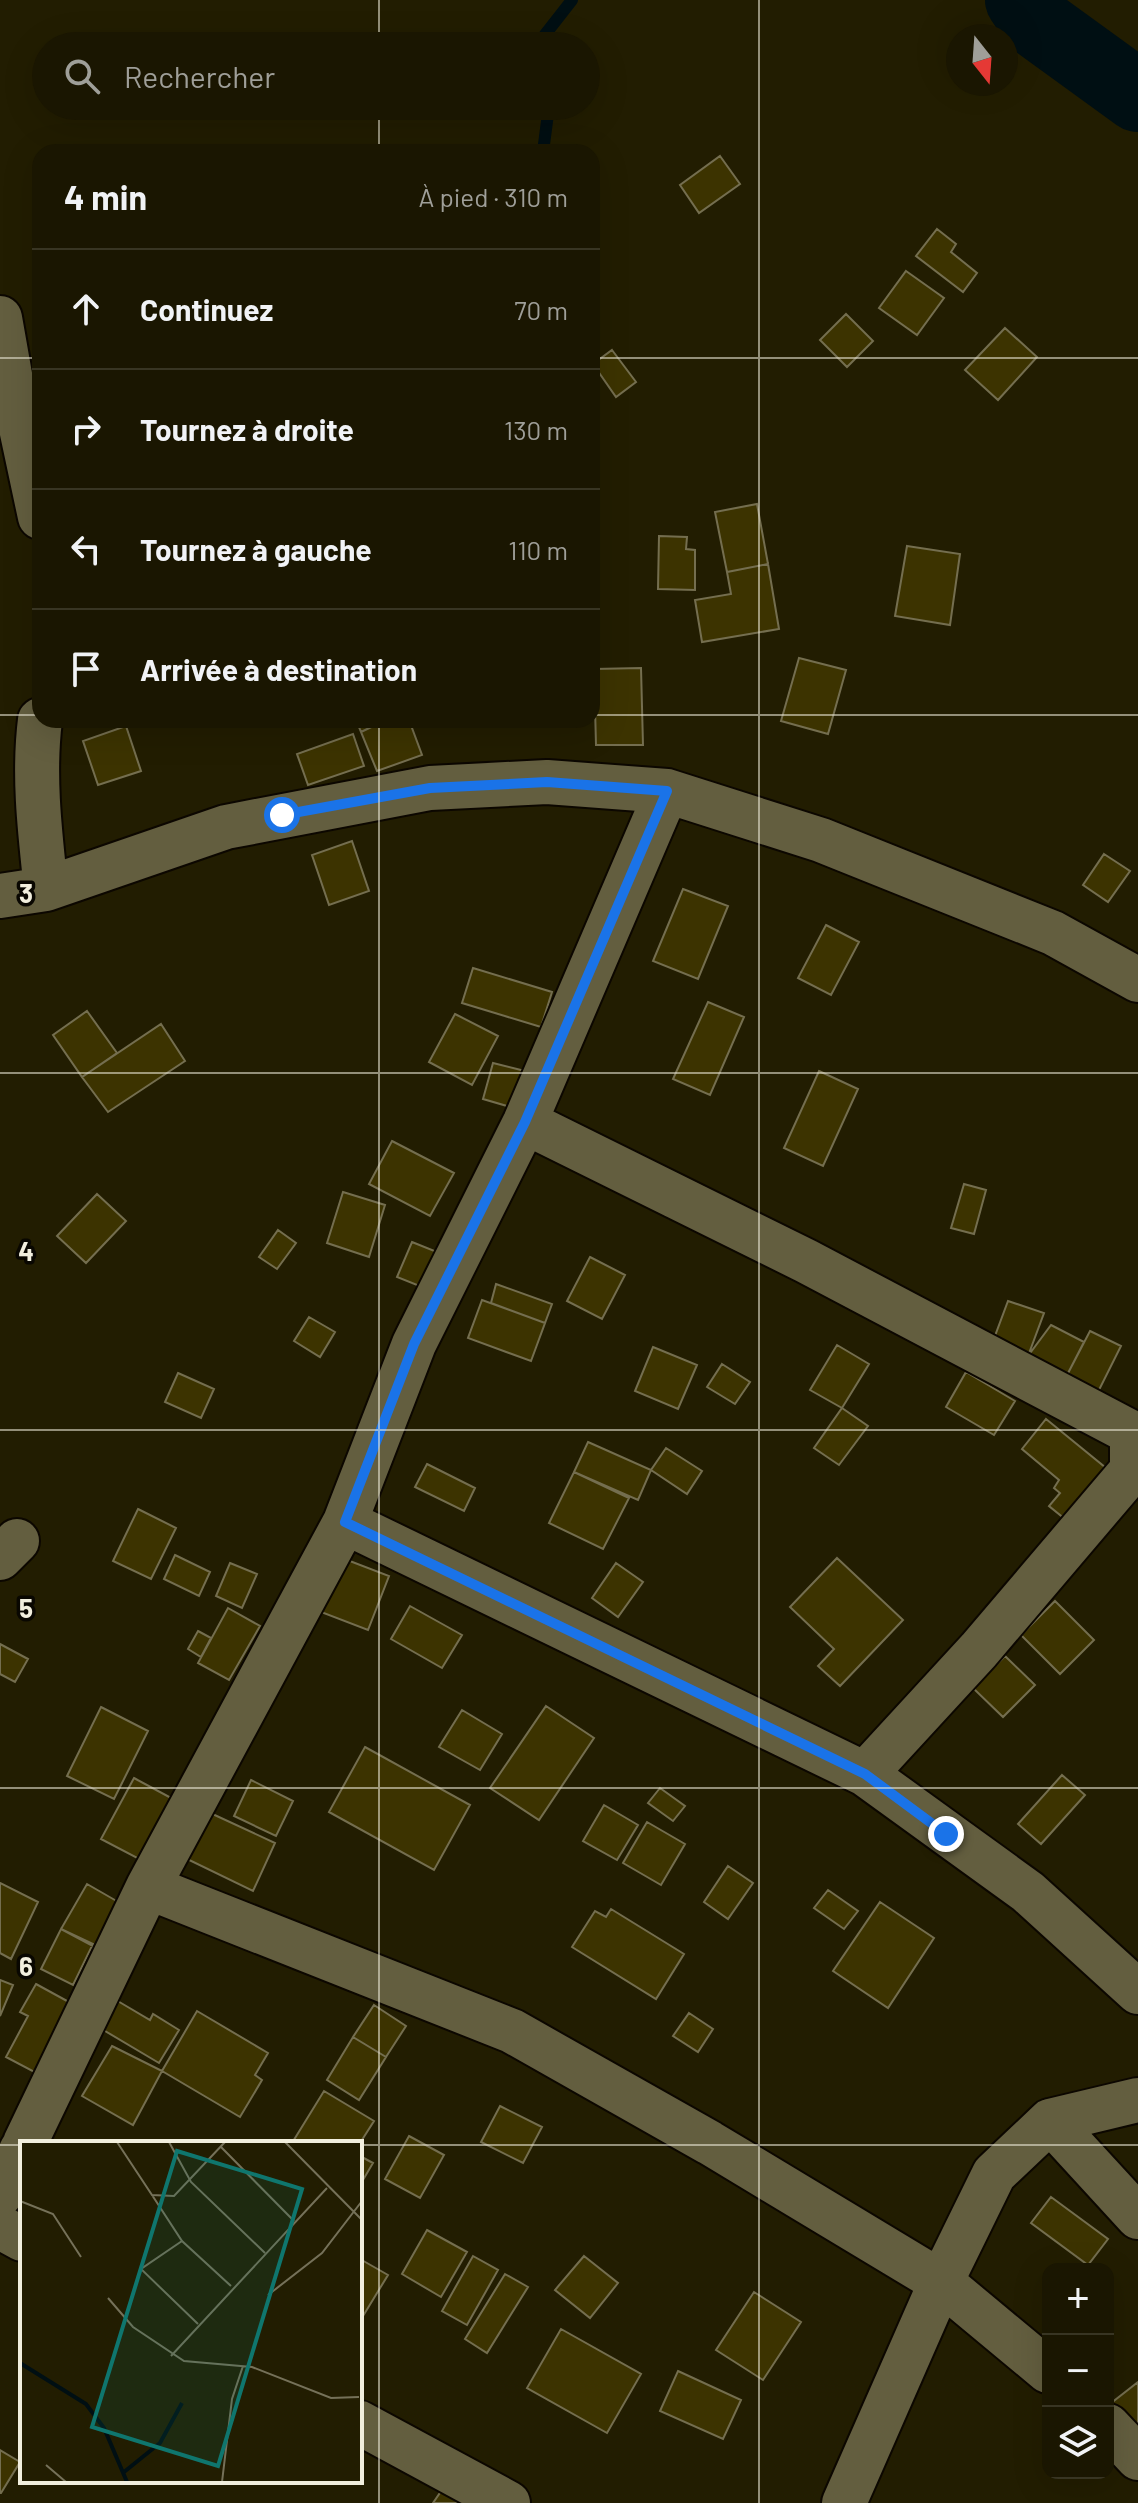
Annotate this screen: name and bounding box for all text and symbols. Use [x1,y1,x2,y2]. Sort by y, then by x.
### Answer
north arrow [946,24,1018,96]
search box [32,32,600,120]
icon: search [60,54,104,98]
text: Rechercher [124,58,275,94]
text: 4 min [64,176,147,217]
text: À pied · 310 m [418,181,568,212]
icon: ahead [64,287,108,331]
text: Continuez [140,291,273,327]
text: 70 m [514,294,568,325]
icon: right [64,407,108,451]
text: Tournez à droite [140,411,354,447]
text: 130 m [504,414,568,445]
icon: left [64,527,108,571]
text: Tournez à gauche [140,531,372,567]
text: 110 m [508,534,568,565]
icon: arrive [64,647,108,691]
text: Arrivée à destination [140,651,417,687]
route start [264,797,300,833]
text: 3 [19,877,33,908]
text: 4 [18,1235,34,1266]
text: 5 [19,1592,33,1623]
route end [928,1816,964,1852]
text: 6 [19,1950,33,1981]
inset map [20,2141,362,2483]
map controls [1042,2263,1114,2479]
button: + [1042,2263,1114,2335]
button: − [1042,2335,1114,2407]
button: layers [1042,2407,1114,2479]

